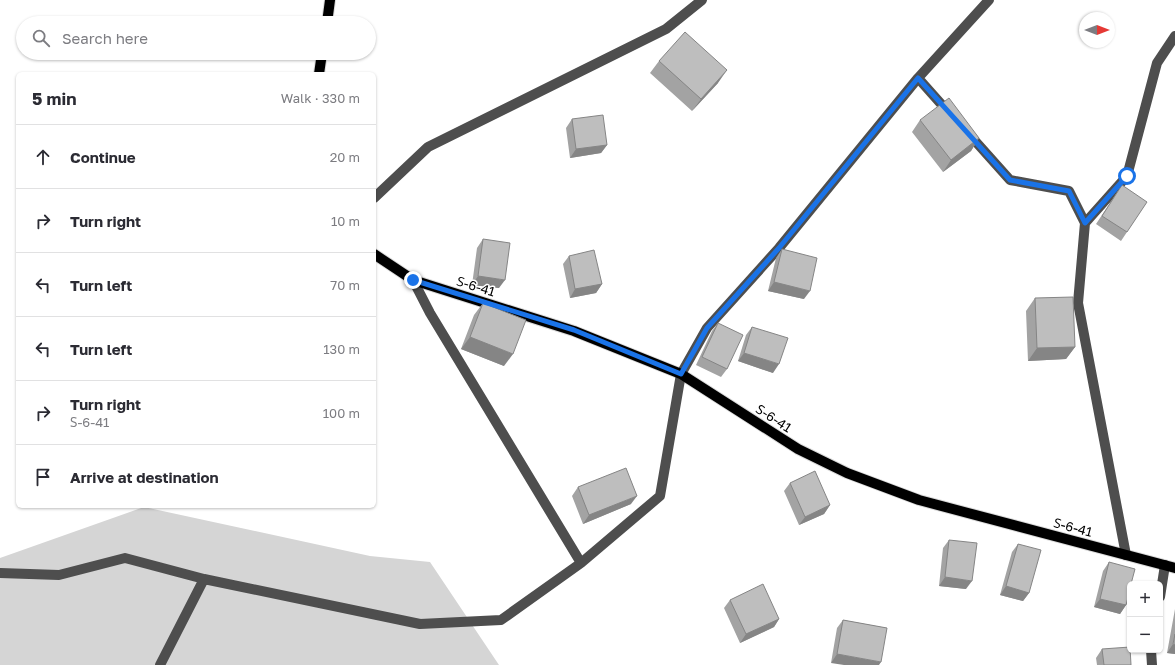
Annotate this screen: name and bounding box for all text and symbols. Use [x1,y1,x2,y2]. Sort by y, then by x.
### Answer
north arrow [1079,12,1115,48]
search box [16,16,376,60]
icon: search [30,27,52,49]
text: Search here [62,29,148,47]
text: 5 min [32,88,76,109]
text: Walk · 330 m [281,90,360,106]
icon: ahead [32,146,54,168]
text: Continue [70,148,136,166]
text: 20 m [330,149,360,165]
route start [1118,167,1136,185]
icon: right [32,210,54,232]
text: Turn right [70,212,141,230]
text: 10 m [331,213,360,229]
route end [404,271,422,289]
street label: Տ-6-41 [455,273,497,299]
icon: left [32,274,54,296]
text: Turn left [70,276,132,294]
text: 70 m [330,277,360,293]
icon: left [32,338,54,360]
text: Turn left [70,340,132,358]
text: 130 m [323,341,360,357]
text: Turn right [70,395,141,413]
street label: Տ-6-41 [753,401,795,435]
icon: right [32,402,54,424]
text: 100 m [323,405,360,421]
text: Տ-6-41 [70,414,109,430]
icon: arrive [32,466,54,488]
text: Arrive at destination [70,468,219,486]
street label: Տ-6-41 [1052,514,1094,540]
map controls [1127,581,1163,653]
button: + [1127,581,1163,617]
button: − [1127,617,1163,653]

